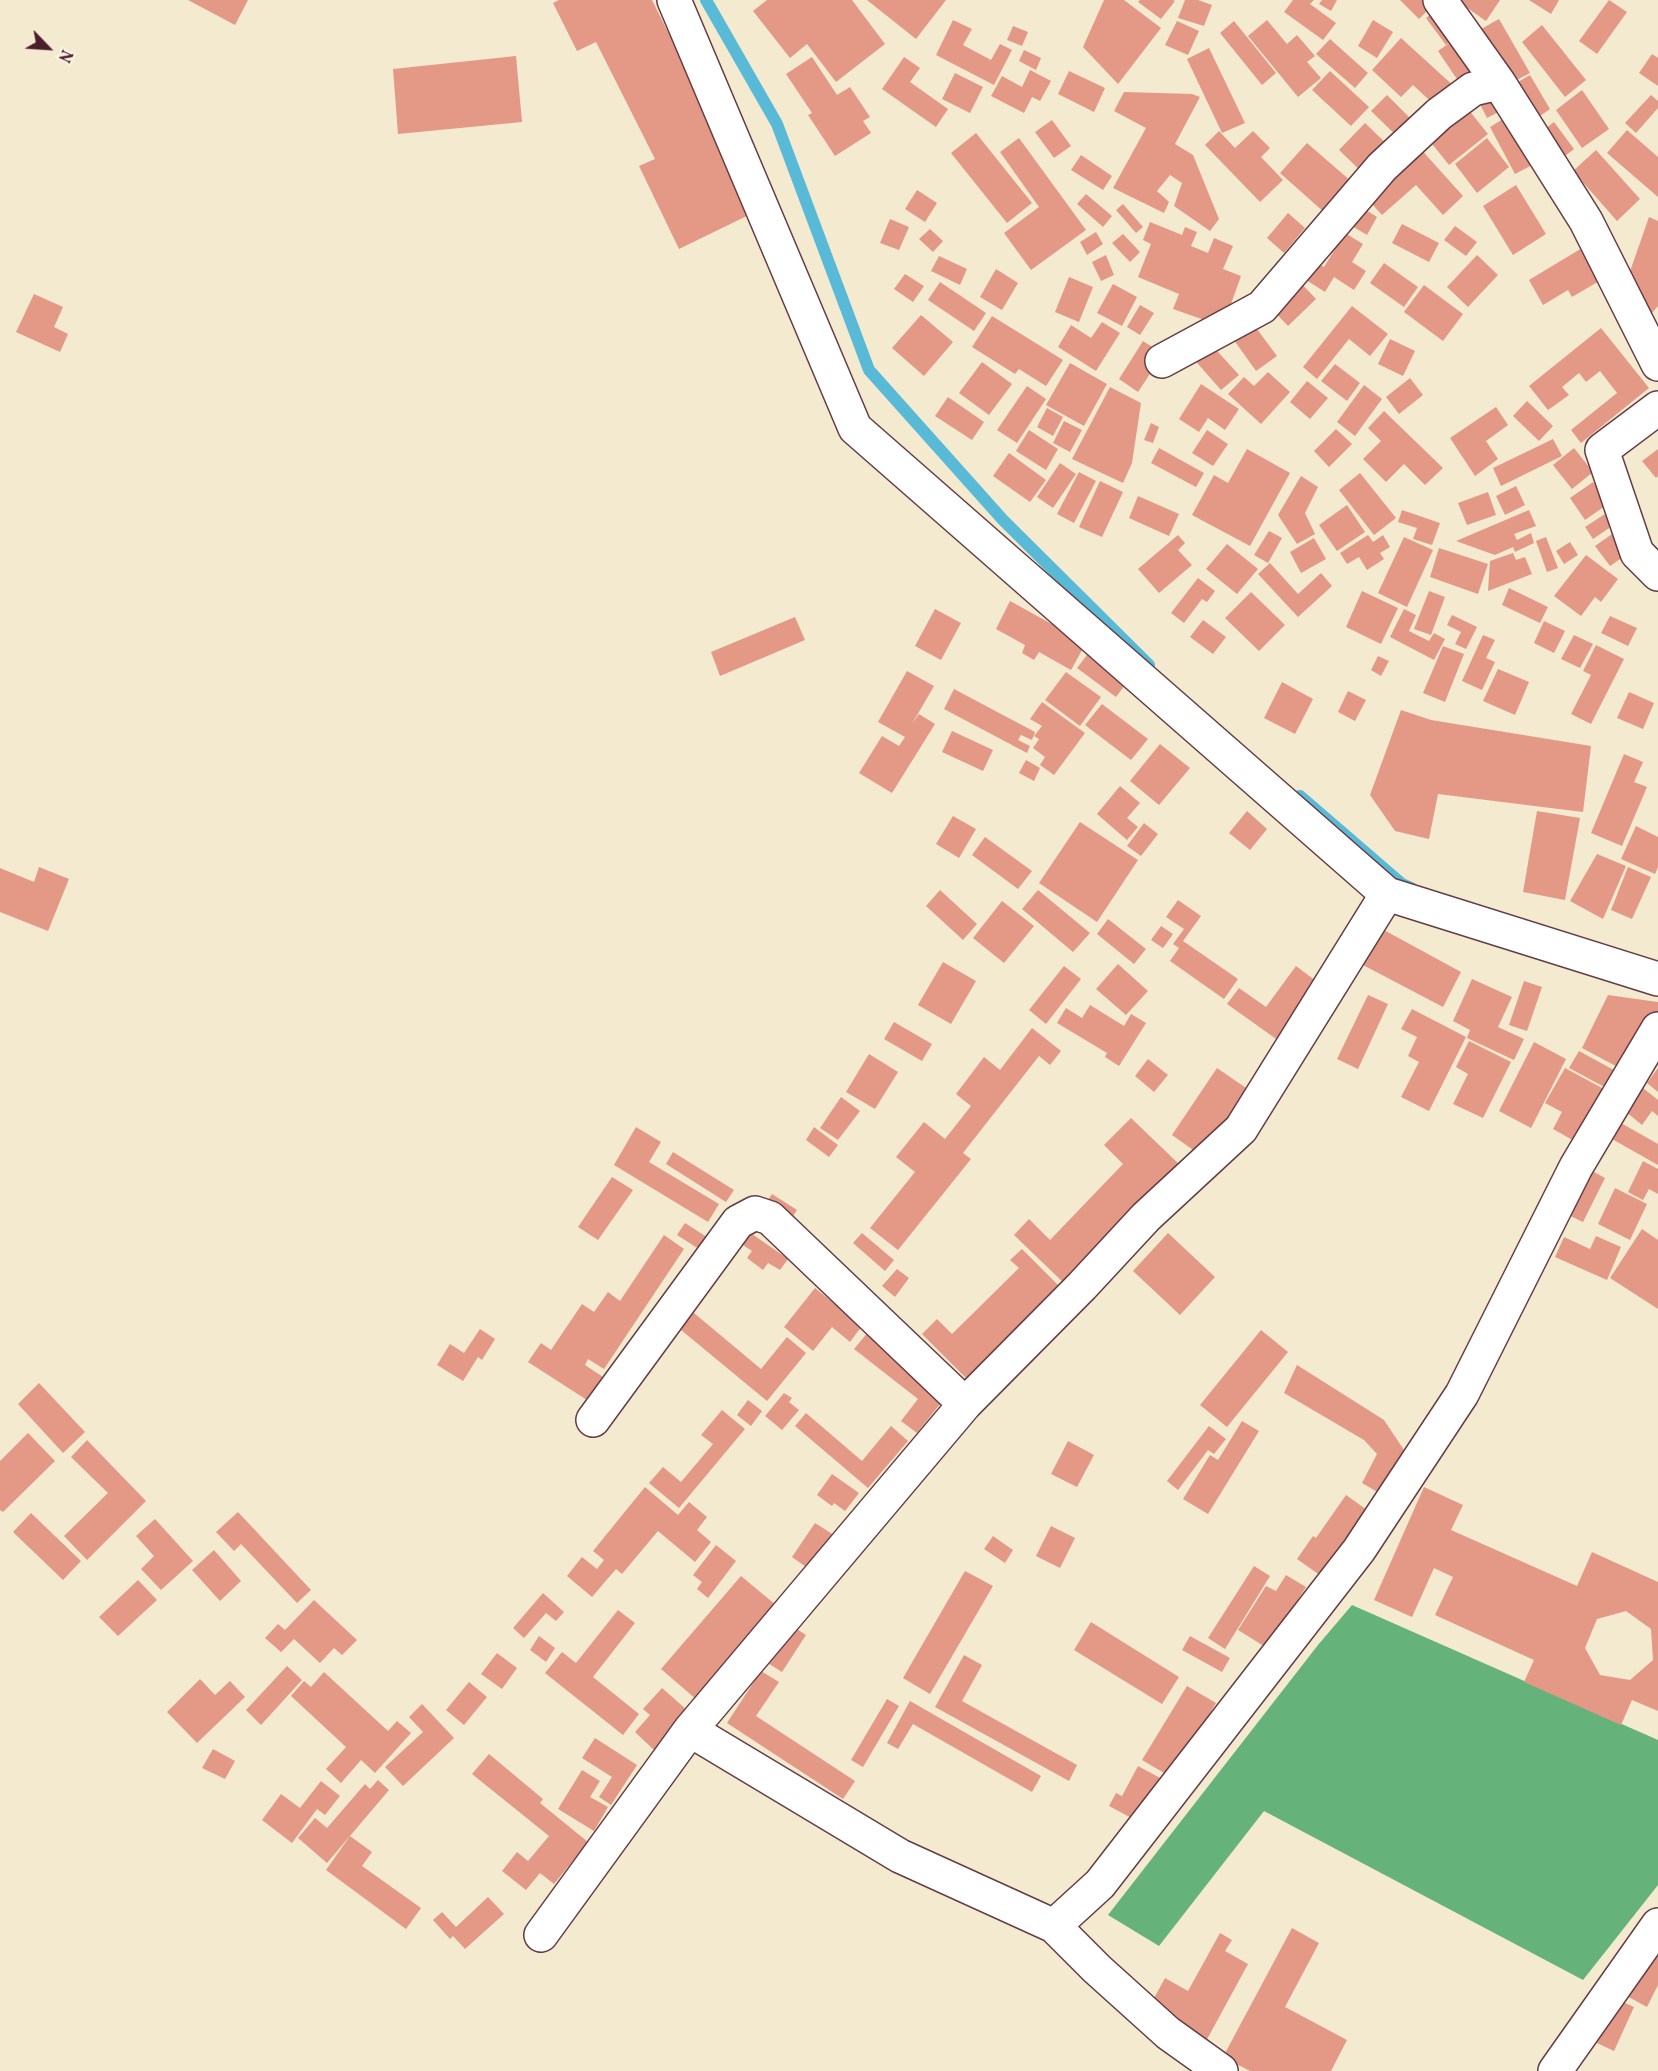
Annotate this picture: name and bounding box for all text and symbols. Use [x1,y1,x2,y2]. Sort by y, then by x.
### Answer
north arrow [18,18,78,78]
text: N [52,46,77,66]

